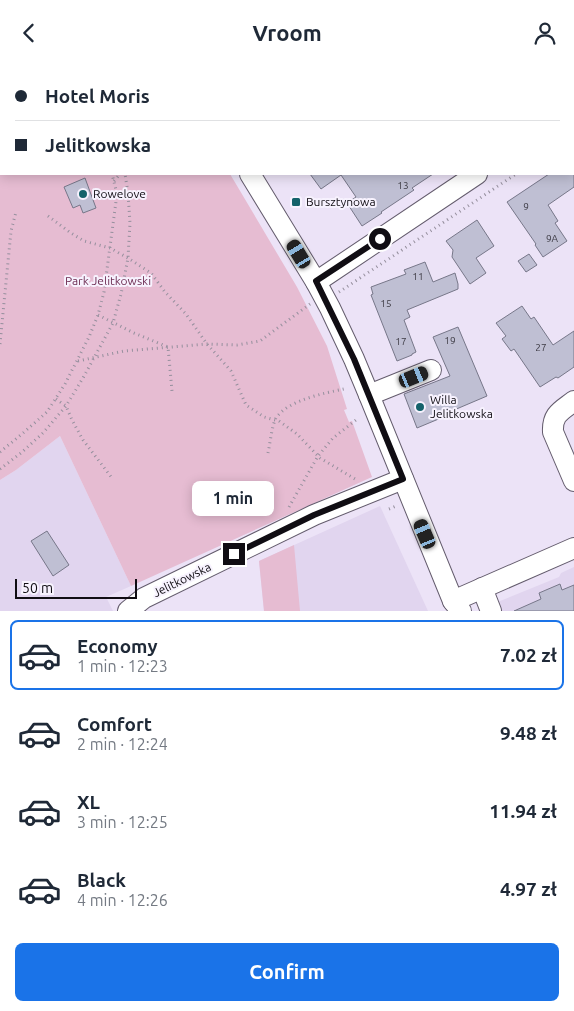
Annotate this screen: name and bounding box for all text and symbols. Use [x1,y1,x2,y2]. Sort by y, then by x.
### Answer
icon: back [15,19,43,47]
icon: person [531,19,559,47]
text: Vroom [252,20,322,45]
text: Hotel Moris [45,85,150,107]
text: Jelitkowska [45,134,151,156]
house number: 13 [397,180,409,191]
place label: Rowelove [93,187,146,200]
marker: Rowelove [77,188,89,200]
place label: Bursztynowa [306,195,376,208]
marker: Bursztynowa [290,196,302,208]
house number: 9 [523,201,529,212]
route start [369,228,391,250]
house number: 9A [546,233,559,244]
car [284,237,313,271]
house number: 11 [412,271,424,282]
park label: Park Jelitkowski [65,274,151,287]
house number: 15 [380,298,392,309]
house number: 19 [444,335,456,346]
house number: 17 [395,336,407,347]
house number: 27 [535,342,547,353]
car [397,364,430,390]
place label: Willa Jelitkowska [430,393,493,420]
marker: Willa Jelitkowska [414,401,426,413]
callout: 1 min [193,481,275,517]
text: 1 min [213,489,253,507]
car [412,517,437,551]
route end [223,543,245,565]
street label: Jelitkowska [151,560,213,599]
scale bar [15,576,138,599]
text: 50 m [22,580,53,596]
icon: car [17,633,62,678]
text: Economy [77,635,158,657]
text: 7.02 zł [500,644,557,666]
text: 1 min · 12:23 [77,657,168,675]
icon: car [17,711,62,756]
text: Comfort [77,713,152,735]
text: 9.48 zł [500,722,557,744]
text: 2 min · 12:24 [77,735,168,753]
icon: car [17,789,62,834]
text: XL [77,791,100,813]
text: 11.94 zł [489,800,557,822]
text: 3 min · 12:25 [77,813,168,831]
icon: car [17,867,62,912]
text: Black [77,869,126,891]
text: 4.97 zł [500,878,557,900]
text: 4 min · 12:26 [77,891,168,909]
button: Confirm [15,943,559,1001]

